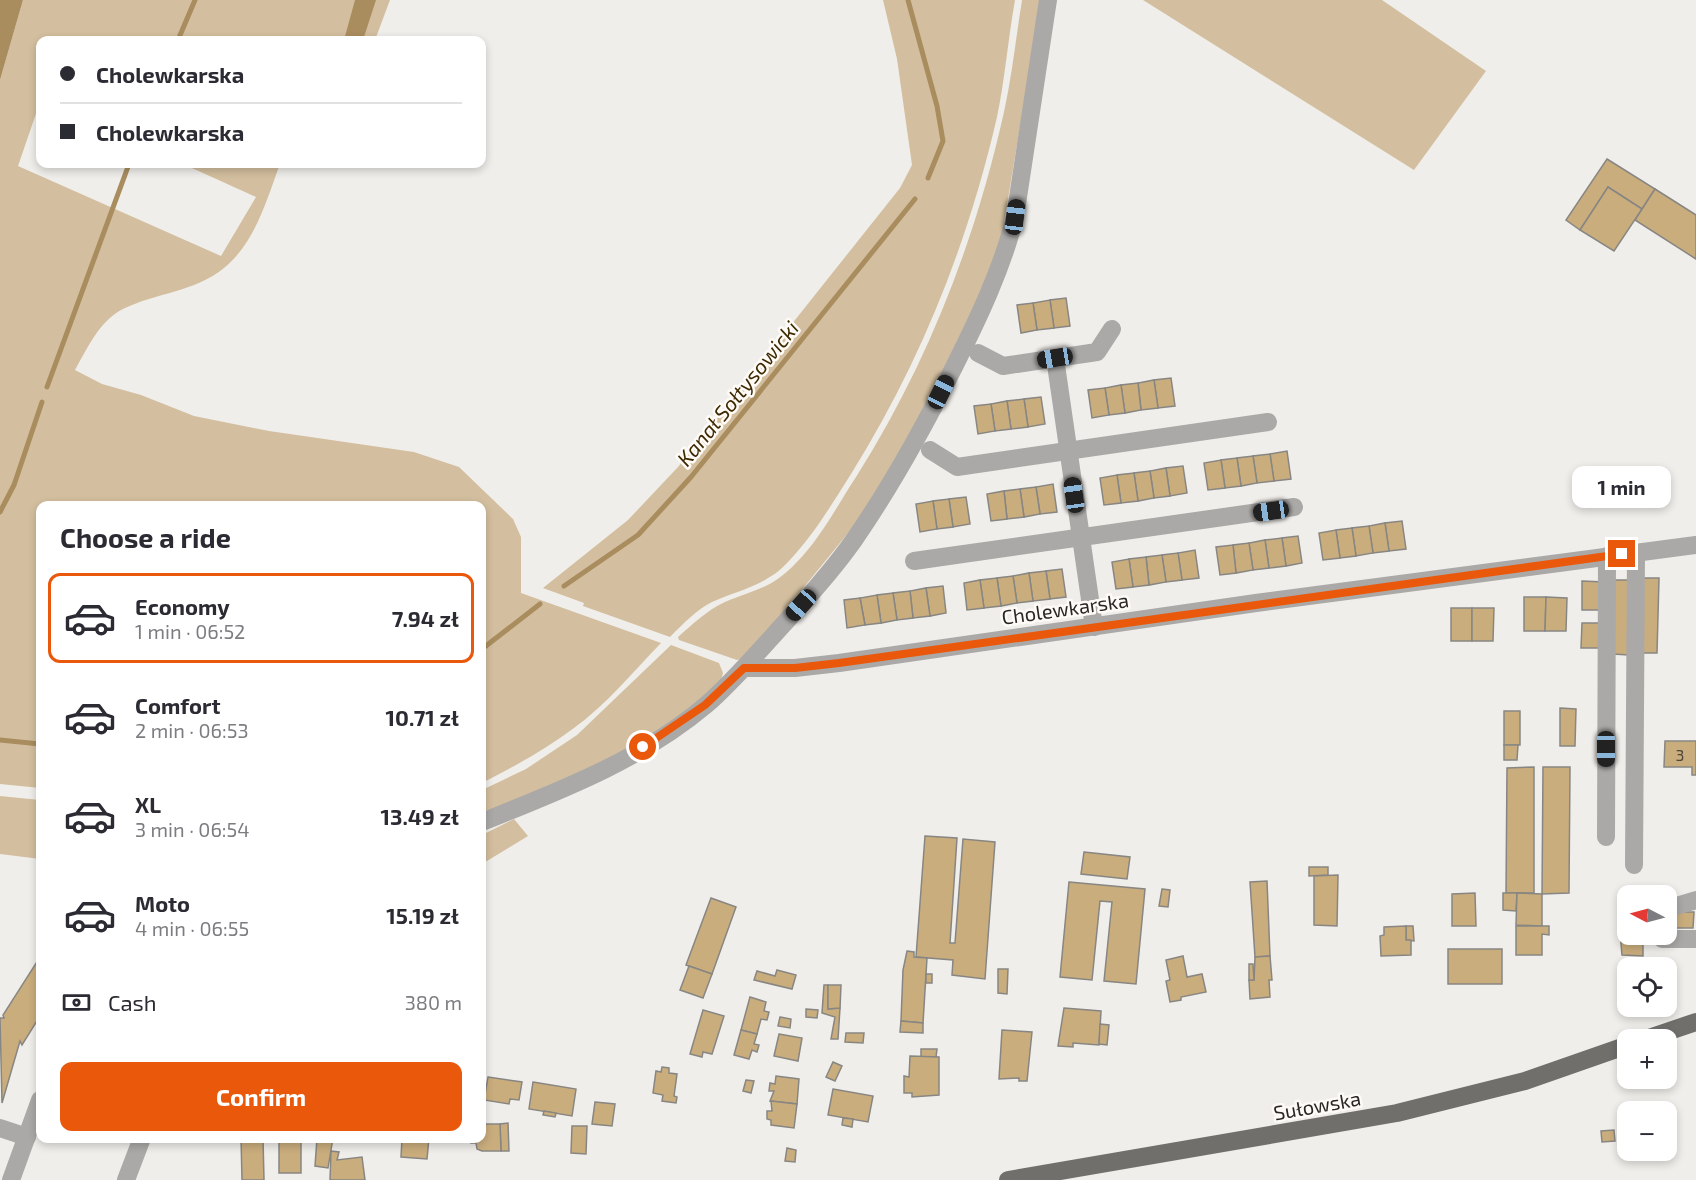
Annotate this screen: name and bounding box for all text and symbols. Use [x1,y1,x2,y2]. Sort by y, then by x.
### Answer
text: Cholewkarska [96,61,244,87]
text: Cholewkarska [96,119,244,145]
car [1004,198,1026,236]
water label: Kanał Sołtysowicki [671,316,804,471]
car [1036,346,1074,370]
car [925,372,957,412]
callout: 1 min [1572,467,1672,509]
text: 1 min [1597,475,1646,499]
car [1063,476,1085,514]
car [1252,500,1290,522]
text: Choose a ride [60,521,231,553]
route end [1608,540,1635,567]
car [782,586,820,624]
street label: Cholewkarska [1000,587,1130,629]
icon: car [63,591,117,645]
text: Economy [135,593,230,619]
text: 7.94 zł [392,605,459,631]
text: 1 min · 06:52 [135,619,245,643]
icon: car [63,690,117,744]
text: Comfort [135,692,220,718]
text: 10.71 zł [386,704,459,730]
text: 2 min · 06:53 [135,718,249,742]
car [1597,731,1615,767]
route start [629,733,656,760]
house number: 3 [1676,745,1684,764]
icon: car [63,789,117,843]
text: XL [135,791,161,817]
text: 13.49 zł [381,803,459,829]
text: 3 min · 06:54 [135,817,250,841]
north arrow [1617,885,1677,945]
map controls [1617,885,1677,1161]
icon: car [63,888,117,942]
text: Moto [135,890,190,916]
text: 15.19 zł [386,902,459,928]
text: 4 min · 06:55 [135,916,249,940]
button: locate [1617,957,1677,1017]
icon: cash [60,986,93,1019]
text: Cash [108,989,157,1015]
text: 380 m [405,990,462,1014]
button: + [1617,1029,1677,1089]
button: Confirm [60,1062,462,1131]
street label: Sułowska [1271,1086,1363,1124]
button: − [1617,1101,1677,1161]

